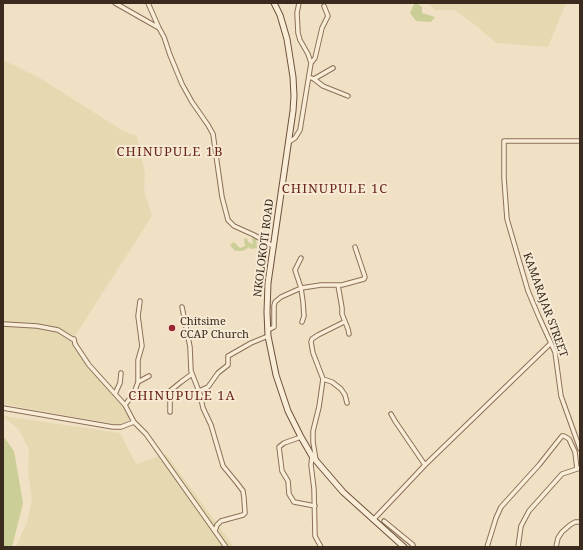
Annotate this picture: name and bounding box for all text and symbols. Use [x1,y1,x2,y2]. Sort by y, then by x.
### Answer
district label: CHINUPULE 1B [117,144,223,160]
district label: CHINUPULE 1C [282,181,388,197]
street label: NKOLOKOTI ROAD [251,198,277,298]
street label: KAMARAJAR STREET [520,251,570,359]
place label: Chitsime CCAP Church [180,315,249,341]
marker: Chitsime CCAP Church [167,323,177,333]
district label: CHINUPULE 1A [128,388,236,404]

